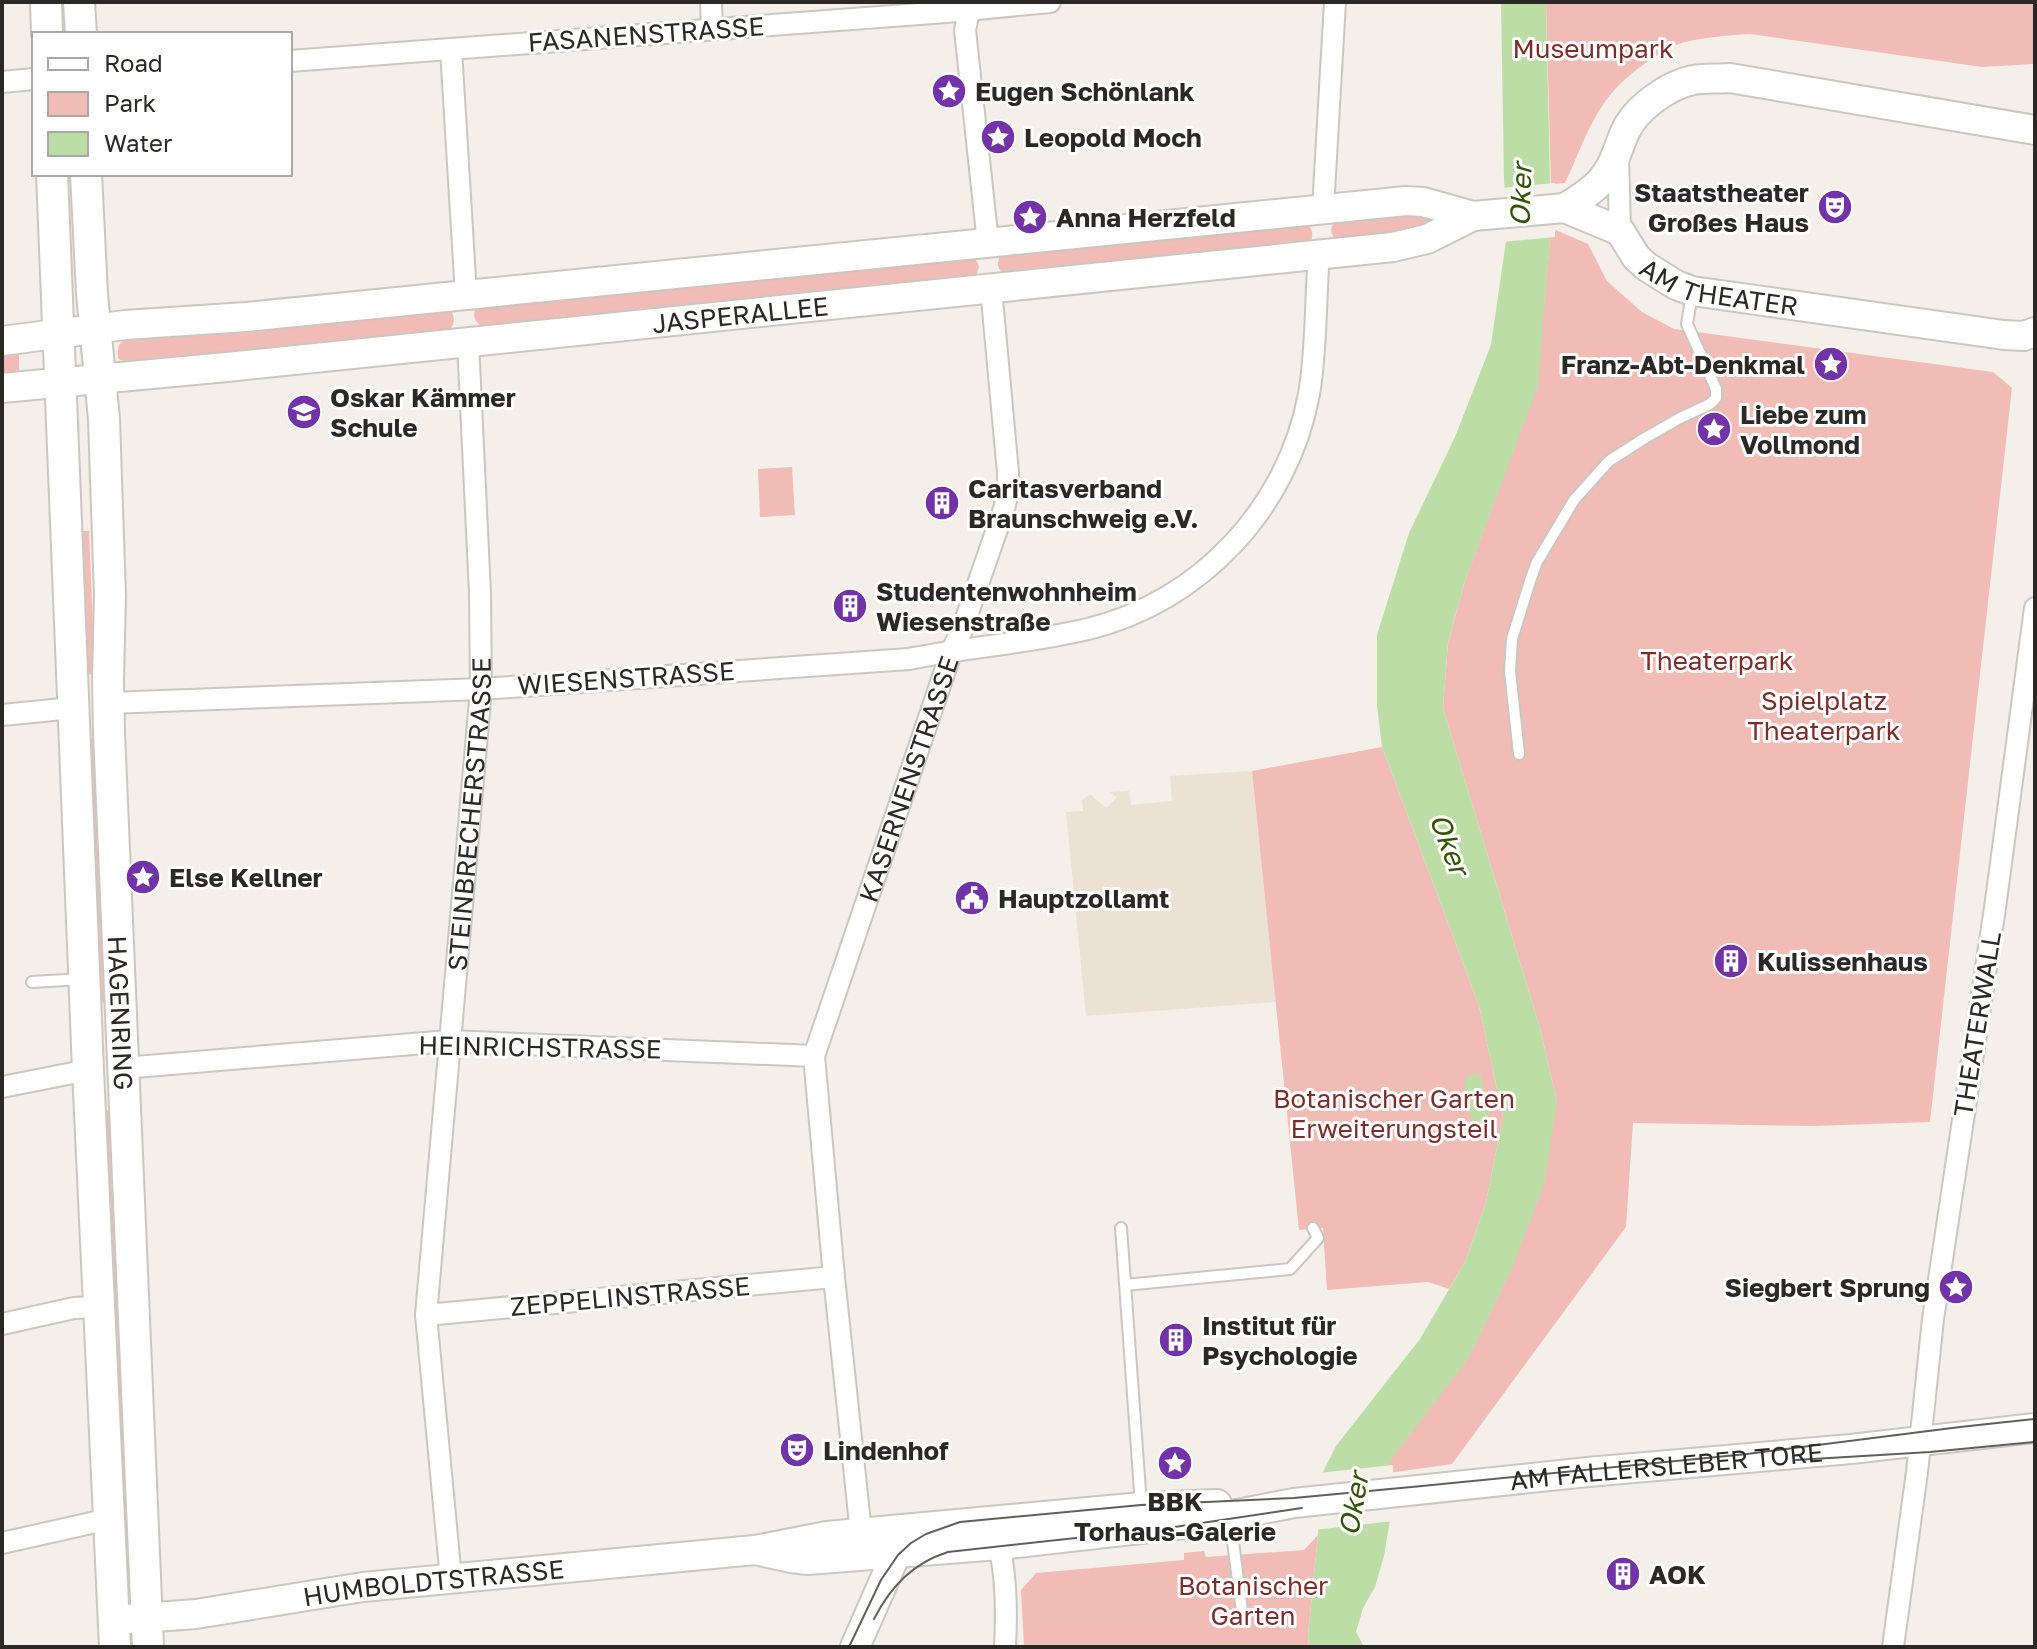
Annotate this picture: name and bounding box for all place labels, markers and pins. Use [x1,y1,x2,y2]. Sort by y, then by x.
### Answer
place icon: Eugen Schönlank [930,72,968,110]
place label: Eugen Schönlank [975,76,1194,107]
place icon: Leopold Moch [979,118,1017,156]
place label: Leopold Moch [1024,122,1202,153]
place label: Staatstheater Großes Haus [1634,177,1809,238]
theatre icon: Staatstheater Großes Haus [1816,188,1854,226]
place icon: Anna Herzfeld [1011,198,1049,236]
place label: Anna Herzfeld [1056,202,1236,233]
place icon: Franz-Abt-Denkmal [1812,345,1850,383]
place label: Franz-Abt-Denkmal [1561,349,1805,380]
place label: Oskar Kämmer Schule [330,382,516,443]
school or university icon: Oskar Kämmer Schule [285,393,323,431]
place label: Liebe zum Vollmond [1740,399,1867,460]
place icon: Liebe zum Vollmond [1695,410,1733,448]
place label: Caritasverband Braunschweig e.V. [968,473,1199,534]
building icon: Caritasverband Braunschweig e.V. [923,484,961,522]
place label: Studentenwohnheim Wiesenstraße [876,576,1137,637]
building icon: Studentenwohnheim Wiesenstraße [831,587,869,625]
place icon: Else Kellner [124,858,162,896]
place label: Else Kellner [169,862,323,893]
public building icon: Hauptzollamt [953,879,991,917]
place label: Hauptzollamt [998,883,1169,914]
building icon: Kulissenhaus [1712,942,1750,980]
place label: Kulissenhaus [1757,946,1928,977]
place icon: Siegbert Sprung [1937,1268,1975,1306]
place label: Siegbert Sprung [1724,1272,1930,1303]
place label: Institut für Psychologie [1202,1310,1358,1371]
building icon: Institut für Psychologie [1157,1321,1195,1359]
theatre icon: Lindenhof [778,1431,816,1469]
place label: Lindenhof [823,1435,949,1466]
place icon: BBK Torhaus-Galerie [1156,1444,1194,1482]
place label: BBK Torhaus-Galerie [1074,1486,1276,1547]
building icon: AOK [1604,1555,1642,1593]
place label: AOK [1649,1559,1706,1590]

